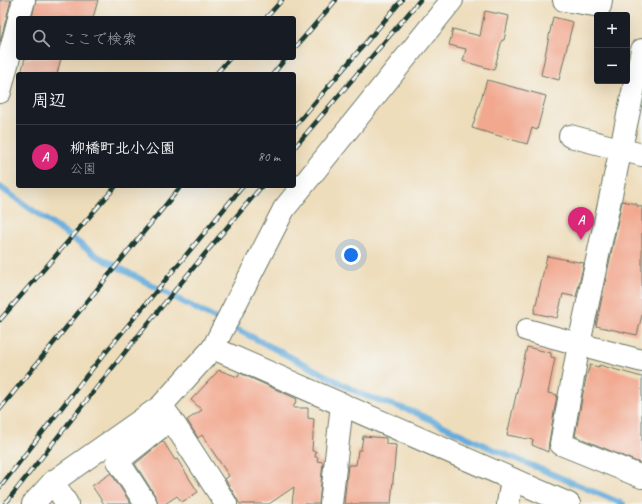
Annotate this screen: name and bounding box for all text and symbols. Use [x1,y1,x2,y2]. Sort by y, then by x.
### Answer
map controls [594,12,630,84]
button: + [594,12,630,48]
search box [16,16,296,60]
icon: search [30,27,52,49]
text: ここで検索 [62,30,137,49]
button: − [594,48,630,84]
text: 周辺 [32,90,66,111]
text: 柳橋町北小公園 [70,139,175,158]
text: A [42,149,48,165]
text: 80 m [258,149,280,165]
text: 公園 [70,161,96,177]
pin: A [568,207,594,240]
your location [341,245,361,265]

